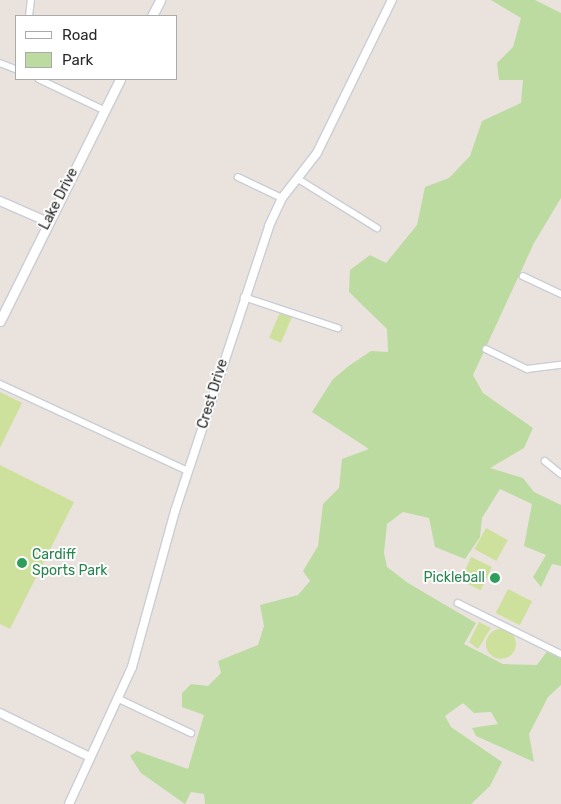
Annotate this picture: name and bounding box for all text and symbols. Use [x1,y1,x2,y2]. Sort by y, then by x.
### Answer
legend [15,15,178,80]
text: Road [62,26,98,44]
text: Park [62,51,93,69]
street label: Lake Drive [36,165,82,233]
street label: Crest Drive [194,357,232,431]
place label: Cardiff Sports Park [32,547,108,580]
marker: Cardiff Sports Park [16,557,28,569]
place label: Pickleball [424,570,485,586]
marker: Pickleball [489,572,501,584]

